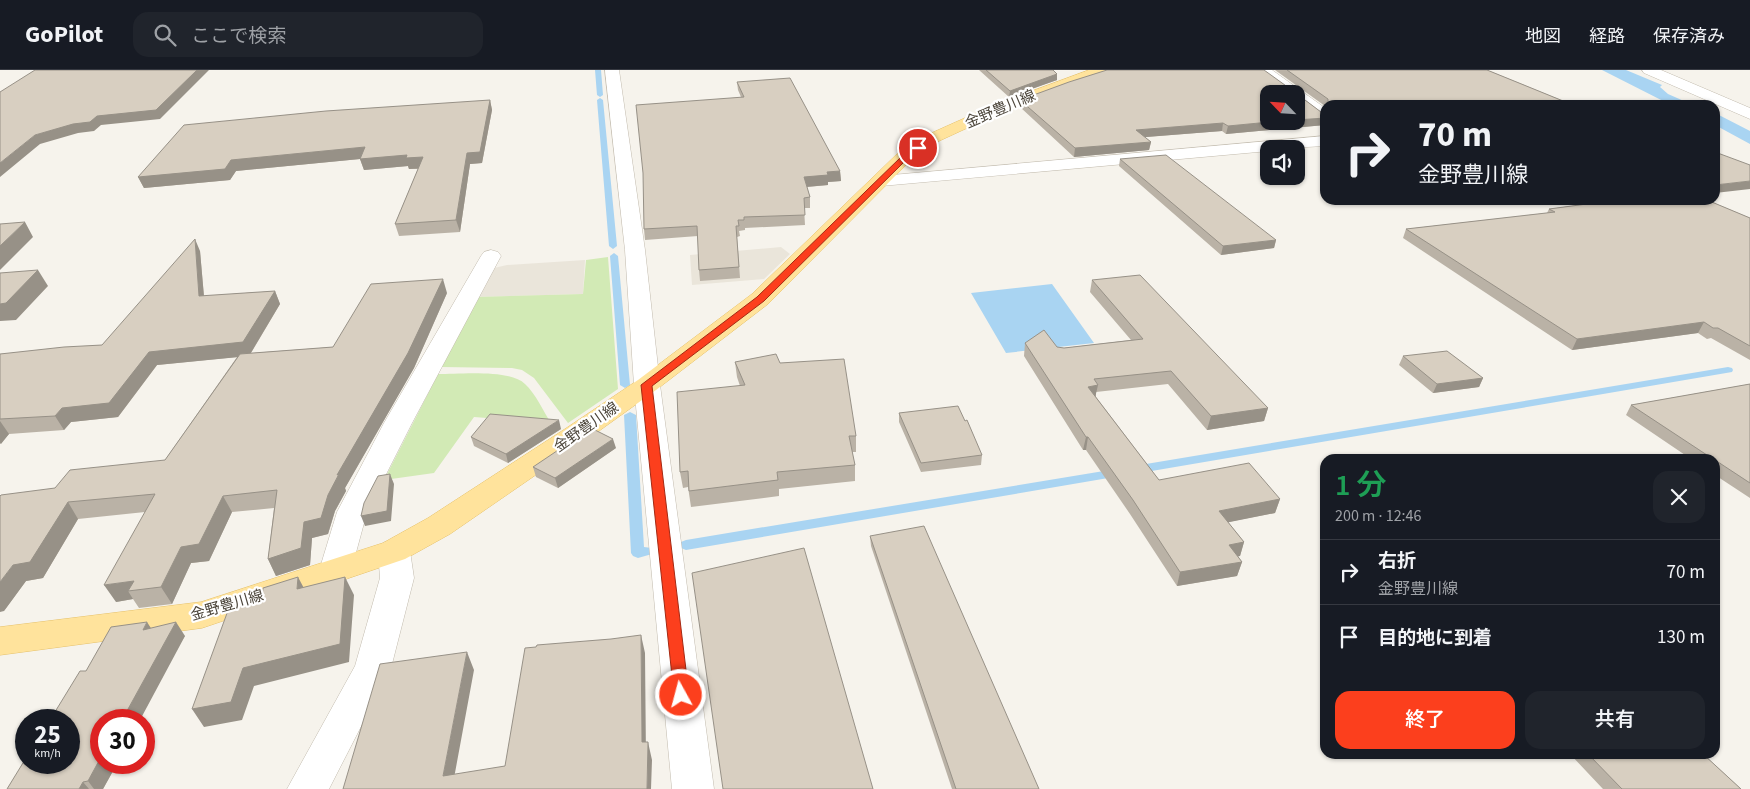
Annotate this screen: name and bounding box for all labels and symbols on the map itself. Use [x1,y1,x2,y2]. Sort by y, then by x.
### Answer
street label: 金野豊川線 [962,85,1039,134]
north arrow [1260,85,1305,130]
pin [897,127,939,169]
street label: 金野豊川線 [550,397,623,458]
street label: 金野豊川線 [188,585,266,626]
position arrow [654,668,706,720]
speed limit sign: 30 [90,709,155,774]

